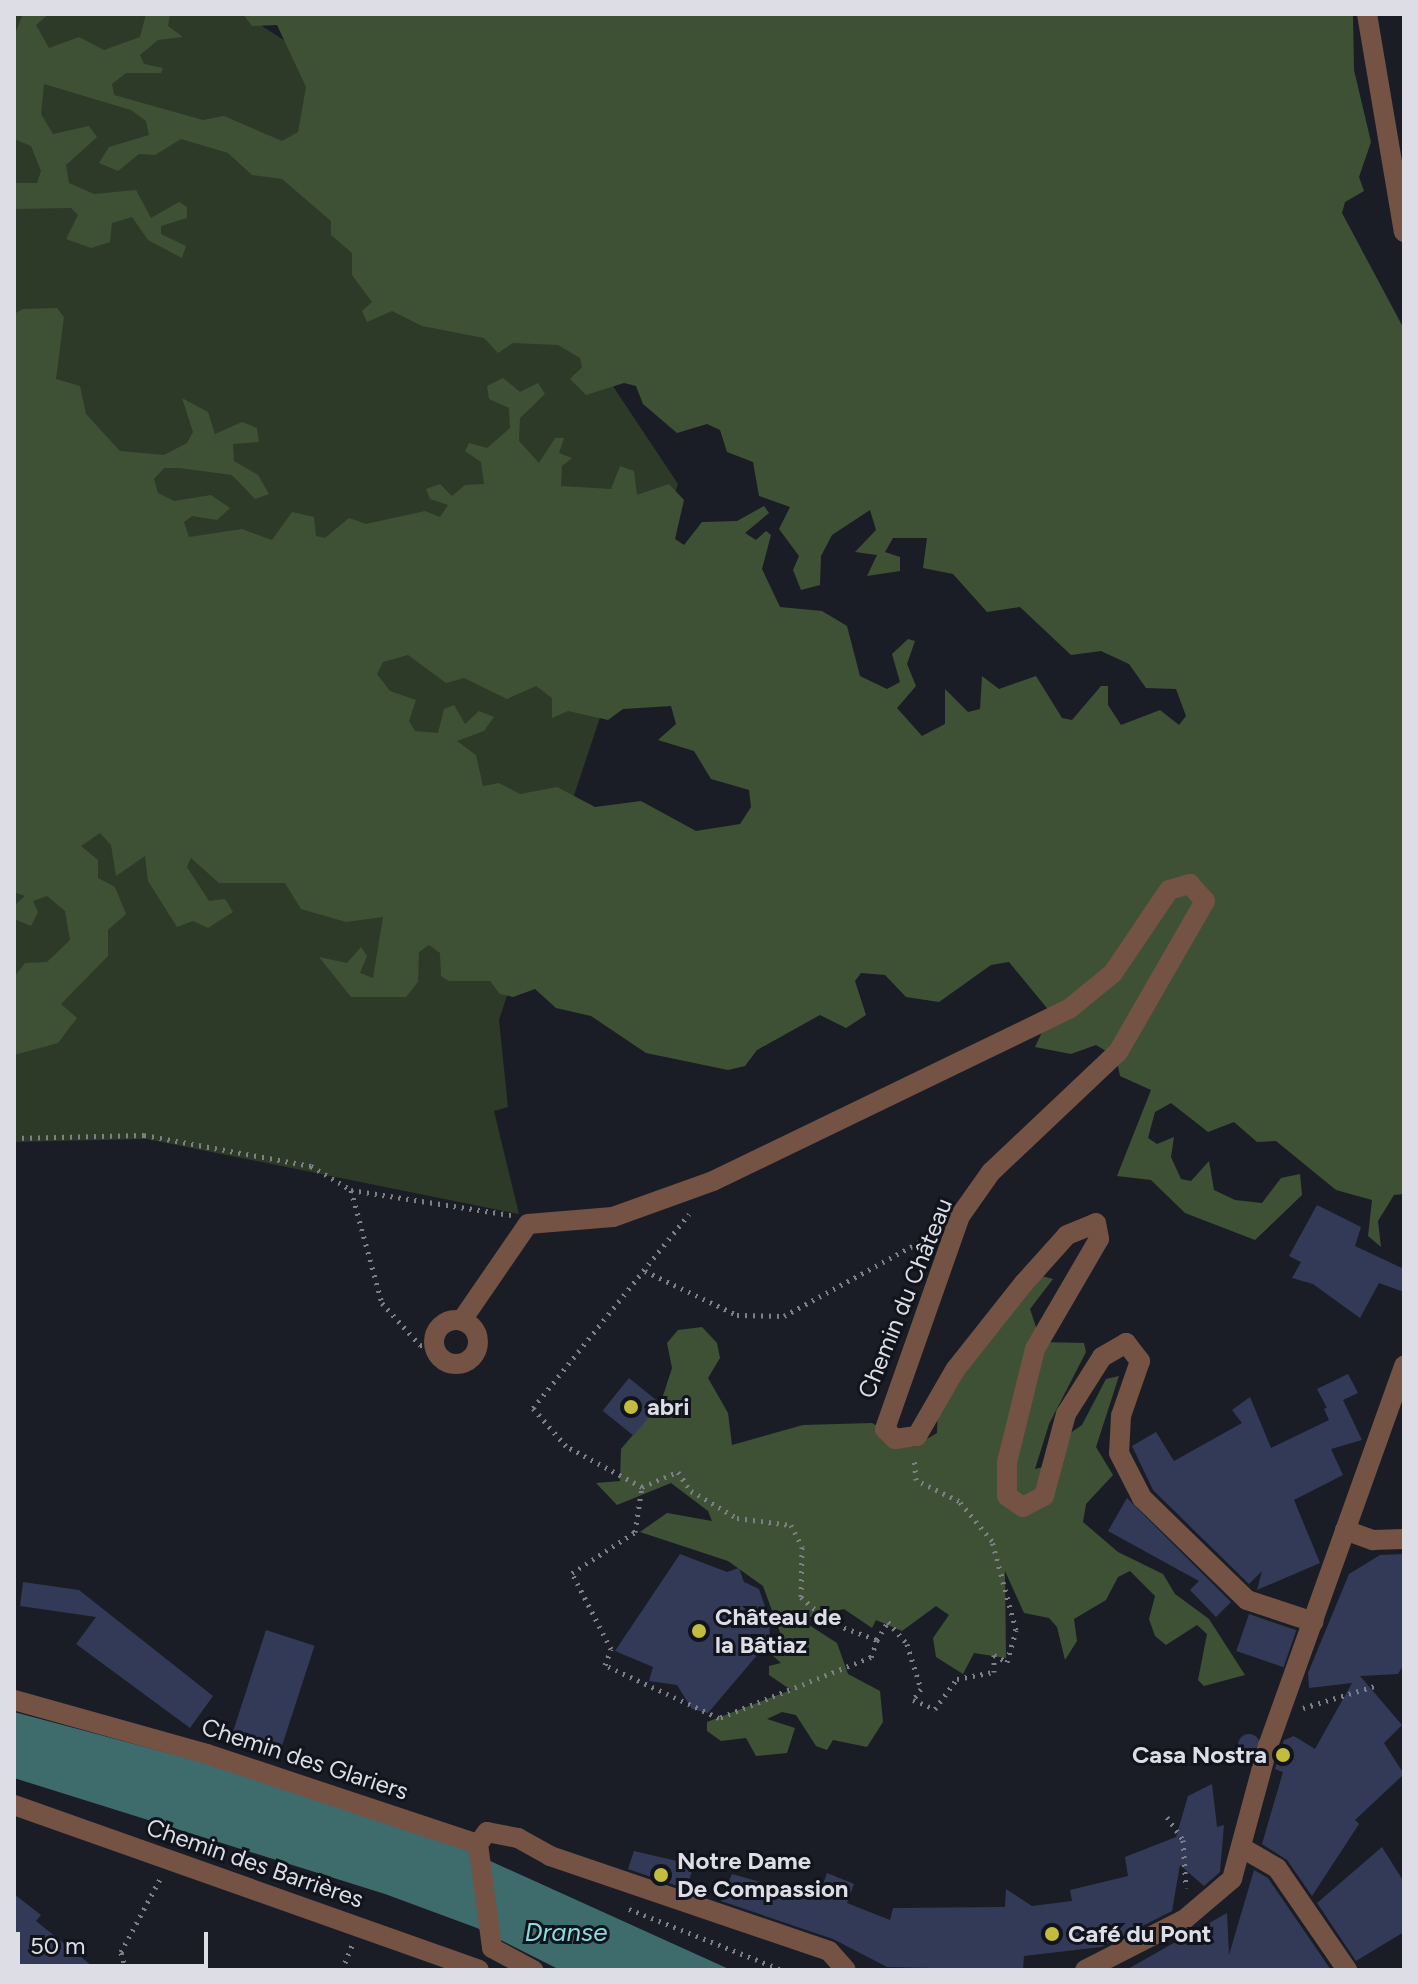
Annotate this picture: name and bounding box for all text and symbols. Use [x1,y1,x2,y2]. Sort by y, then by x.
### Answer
street label: Chemin du Château [852,1194,958,1402]
place label: abri [647,1393,689,1421]
marker: abri [622,1398,640,1416]
place label: Château de la Bâtiaz [715,1603,841,1659]
marker: Château de la Bâtiaz [690,1622,708,1640]
street label: Chemin des Glariers [198,1712,412,1806]
place label: Casa Nostra [1132,1741,1267,1769]
marker: Casa Nostra [1274,1746,1292,1764]
street label: Chemin des Barrières [143,1812,367,1914]
place label: Notre Dame De Compassion [677,1847,848,1903]
marker: Notre Dame De Compassion [652,1866,670,1884]
scale bar [20,1916,212,1966]
water label: Dranse [525,1917,607,1949]
place label: Café du Pont [1068,1920,1211,1948]
marker: Café du Pont [1043,1925,1061,1943]
text: 50 m [30,1931,86,1960]

